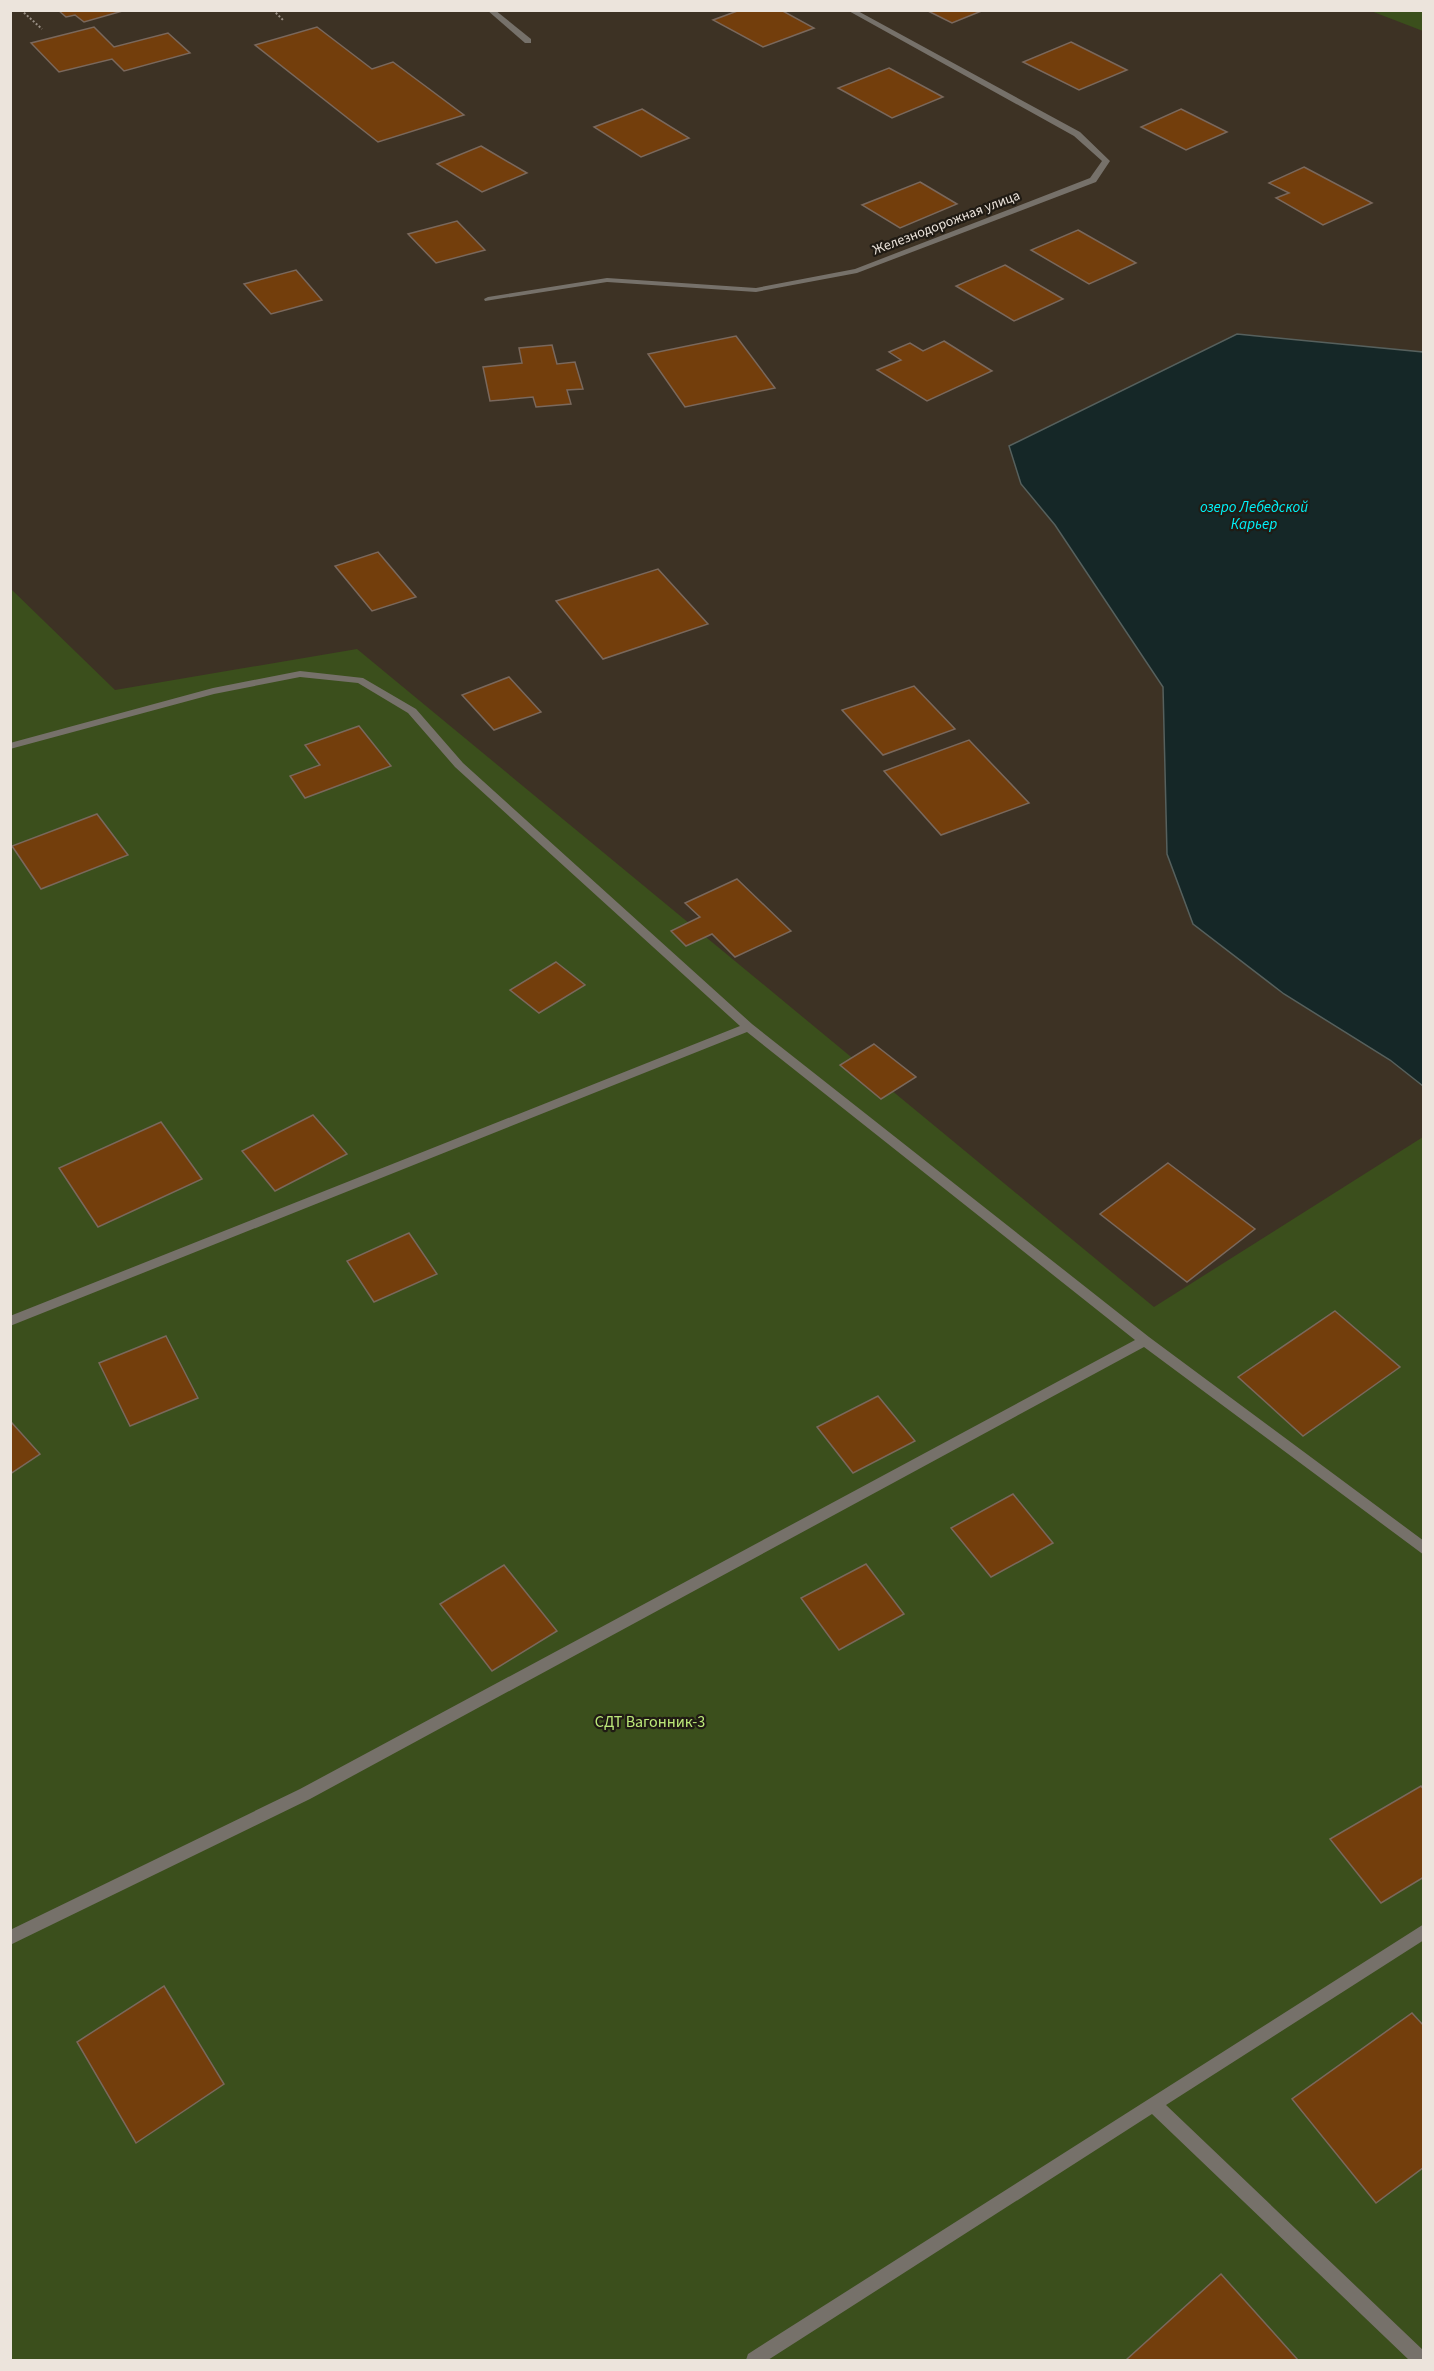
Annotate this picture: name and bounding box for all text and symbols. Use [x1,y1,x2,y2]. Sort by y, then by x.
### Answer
street label: Железнодорожная улица [870,186,1023,260]
water label: озеро Лебедской Карьер [1200,497,1308,535]
park label: СДТ Вагонник-3 [595,1711,705,1733]

